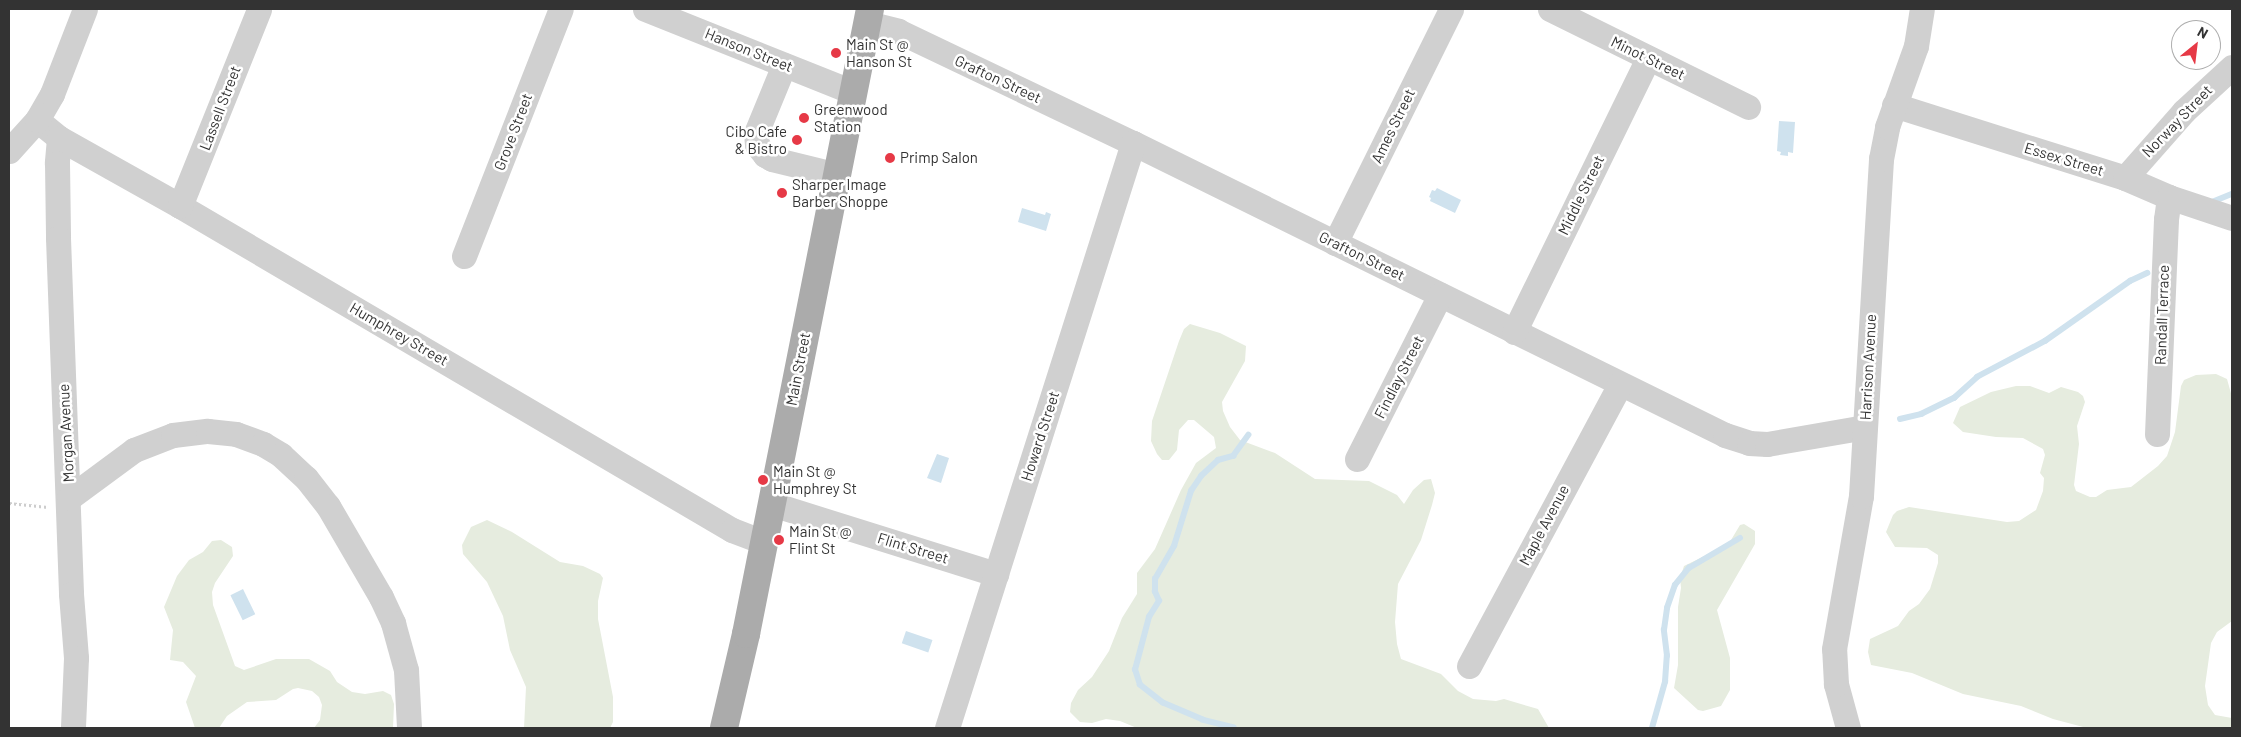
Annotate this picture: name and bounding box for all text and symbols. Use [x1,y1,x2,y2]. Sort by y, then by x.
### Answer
north arrow [2171,20,2221,70]
text: N [2195,23,2211,42]
street label: Hanson Street [703,24,795,76]
street label: Minot Street [1608,32,1688,84]
place label: Main St @ Hanson St [846,35,912,70]
marker: Main St @ Hanson St [830,47,842,59]
street label: Grafton Street [952,51,1044,107]
street label: Lassell Street [196,63,244,153]
street label: Norway Street [2138,81,2216,161]
street label: Ames Street [1367,86,1419,166]
street label: Grove Street [490,91,536,173]
place label: Greenwood Station [814,100,888,135]
marker: Greenwood Station [798,112,810,124]
place label: Cibo Cafe & Bistro [726,122,787,157]
marker: Cibo Cafe & Bistro [791,134,803,146]
street label: Essex Street [2022,138,2106,180]
place label: Primp Salon [900,149,978,167]
marker: Primp Salon [884,152,896,164]
street label: Middle Street [1554,152,1608,238]
place label: Sharper Image Barber Shoppe [792,175,888,210]
marker: Sharper Image Barber Shoppe [776,187,788,199]
street label: Grafton Street [1316,228,1408,284]
street label: Randall Terrace [2151,265,2173,365]
street label: Humphrey Street [347,299,451,369]
street label: Harrison Avenue [1856,313,1880,421]
street label: Main Street [782,331,814,407]
street label: Findlay Street [1370,333,1428,421]
street label: Morgan Avenue [54,383,78,483]
street label: Howard Street [1017,389,1063,483]
place label: Main St @ Humphrey St [773,462,857,497]
marker: Main St @ Humphrey St [757,474,769,486]
street label: Maple Avenue [1515,482,1573,568]
place label: Main St @ Flint St [789,522,852,557]
street label: Flint Street [875,529,951,567]
marker: Main St @ Flint St [773,534,785,546]

